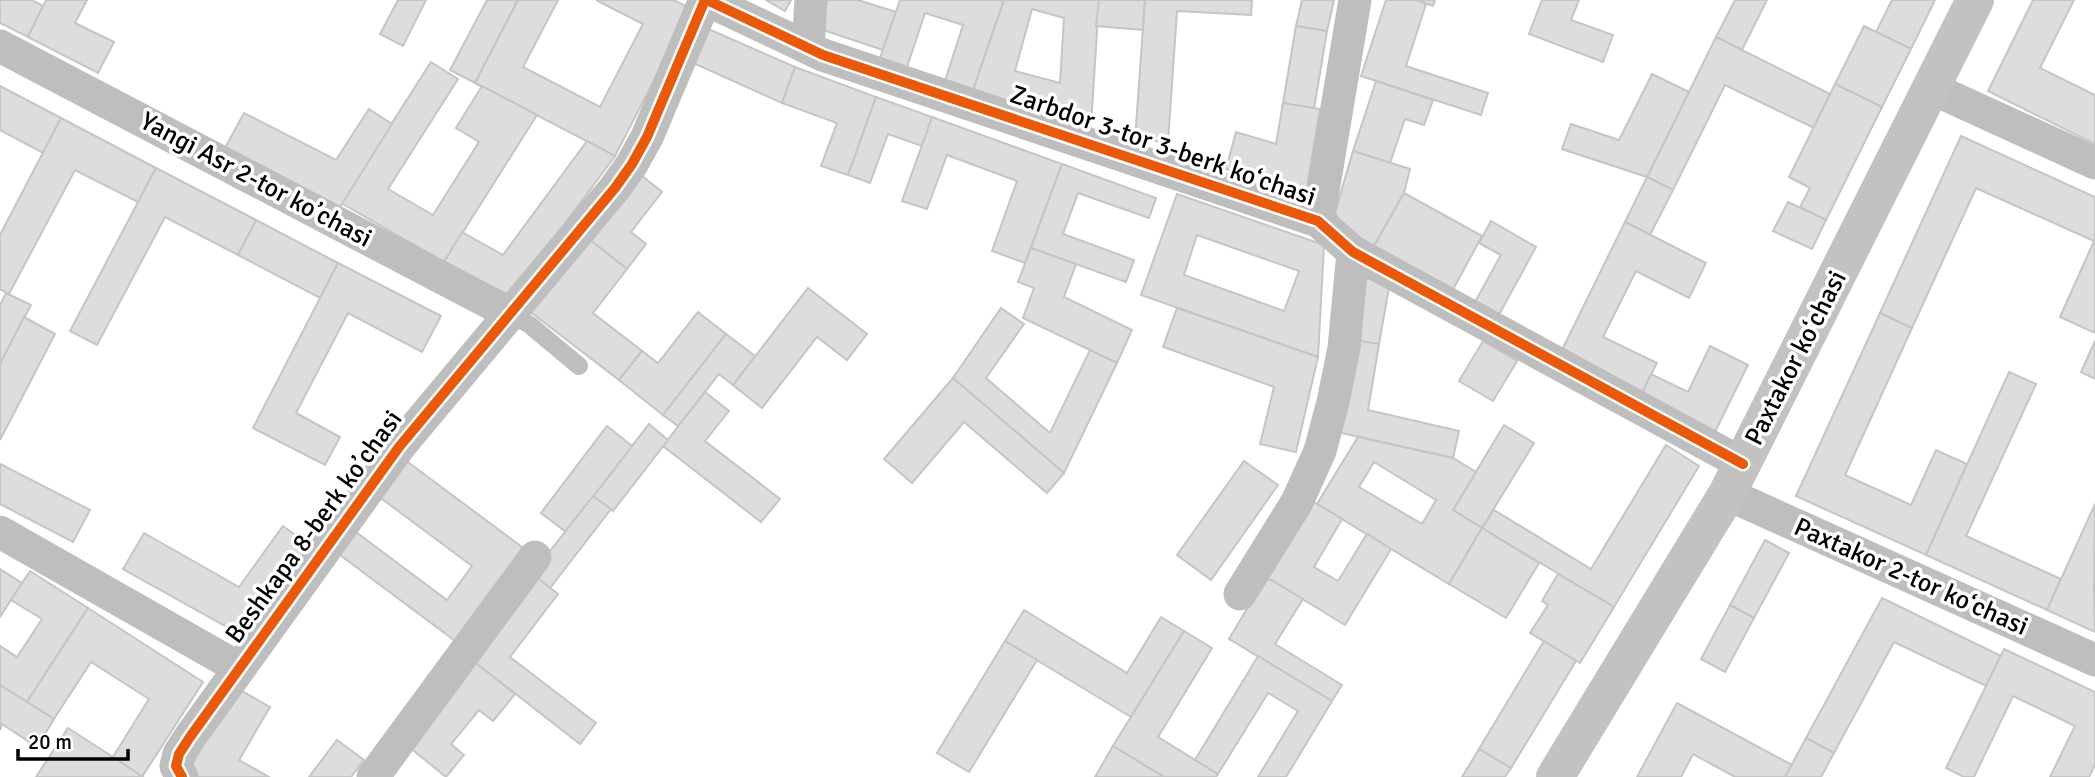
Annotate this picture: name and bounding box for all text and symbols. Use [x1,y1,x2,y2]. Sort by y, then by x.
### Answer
street label: Zarbdor 3-tor 3-berk koʻchasi [1006,79,1320,213]
street label: Yangi Asr 2-tor koʼchasi [135,105,377,255]
street label: Paxtakor koʻchasi [1738,265,1854,451]
street label: Beshkapa 8-berk koʼchasi [219,404,409,650]
street label: Paxtakor 2-tor koʻchasi [1789,511,2033,643]
scale bar [18,718,128,762]
text: 20 m [28,729,72,755]

